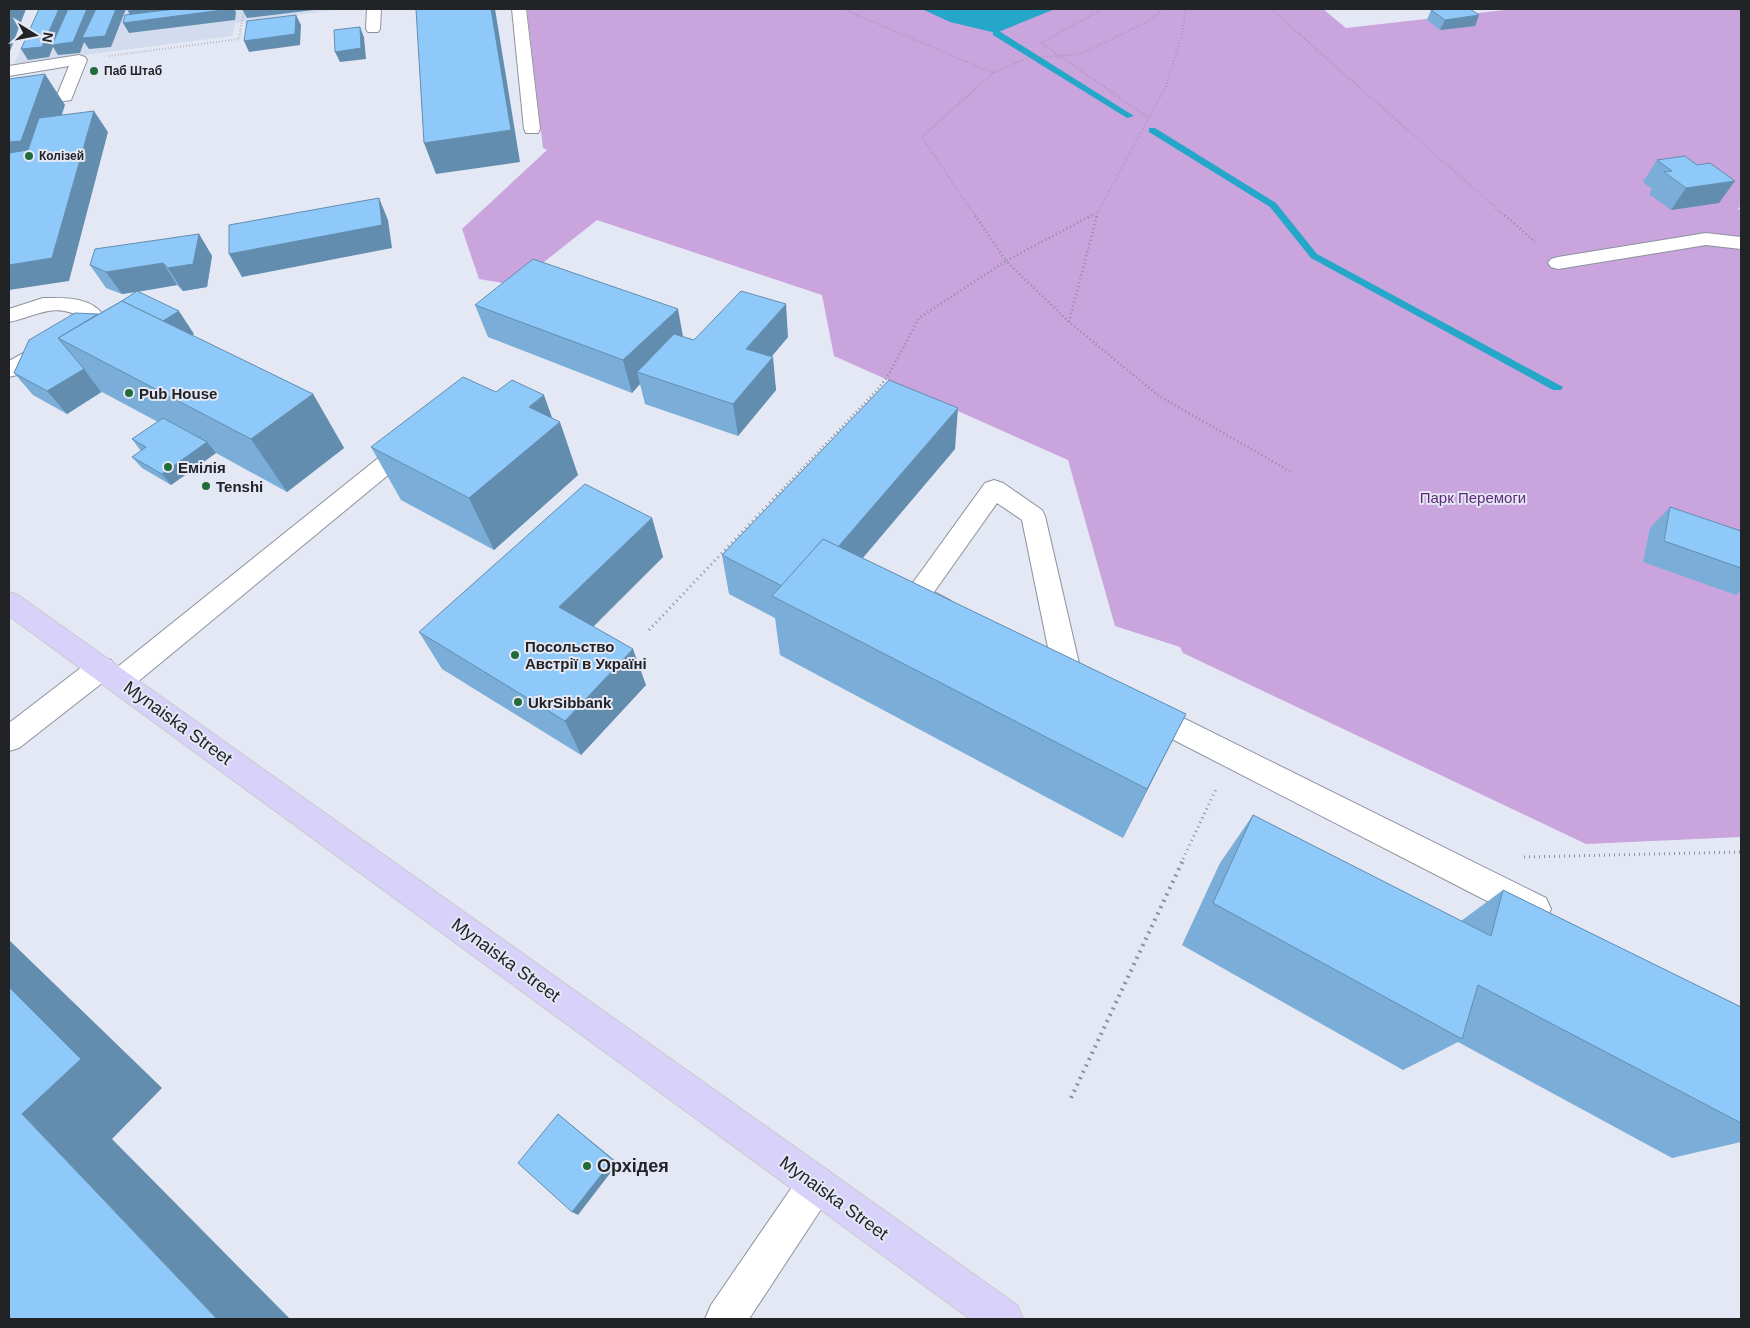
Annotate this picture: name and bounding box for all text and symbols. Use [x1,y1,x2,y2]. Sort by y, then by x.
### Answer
north arrow [10,10,60,60]
text: N [39,31,57,44]
place label: Паб Штаб [104,64,162,78]
marker: Паб Штаб [88,65,100,77]
place label: Колізей [39,149,84,163]
marker: Колізей [23,150,35,162]
place label: Pub House [139,385,217,402]
marker: Pub House [123,387,135,399]
place label: Емілія [178,459,226,476]
marker: Емілія [162,461,174,473]
place label: Tenshi [216,478,263,495]
marker: Tenshi [200,480,212,492]
park label: Парк Перемоги [1420,489,1526,506]
place label: Посольство Австрії в Україні [525,638,647,672]
marker: Посольство Австрії в Україні [509,649,521,661]
street label: Mynaiska Street [120,677,236,769]
place label: UkrSibbank [528,694,612,711]
marker: UkrSibbank [512,696,524,708]
street label: Mynaiska Street [448,914,564,1006]
street label: Mynaiska Street [776,1152,892,1244]
place label: Орхідея [597,1156,669,1176]
marker: Орхідея [581,1160,593,1172]

